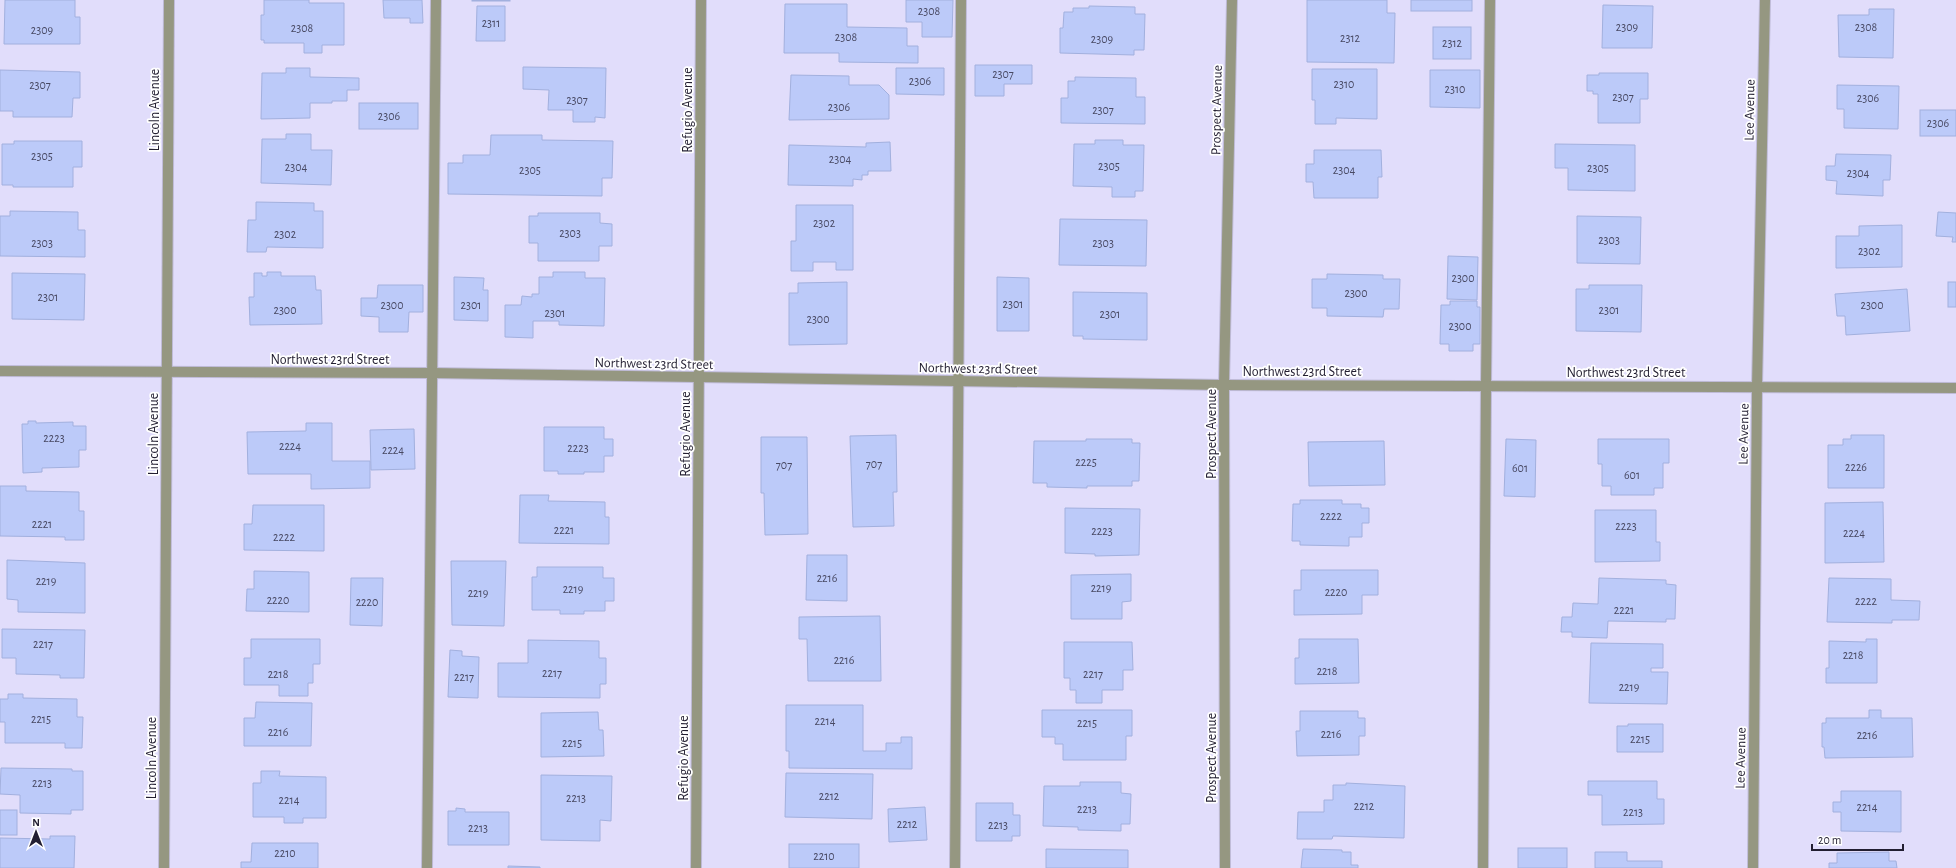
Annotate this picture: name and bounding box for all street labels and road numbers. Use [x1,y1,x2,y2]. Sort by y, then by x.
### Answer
street label: Prospect Avenue [1209,65,1225,155]
street label: Refugio Avenue [681,67,695,153]
street label: Lincoln Avenue [148,69,162,151]
street label: Lee Avenue [1742,79,1758,141]
street label: Northwest 23rd Street [271,353,390,367]
street label: Northwest 23rd Street [594,356,714,372]
street label: Northwest 23rd Street [918,361,1038,377]
street label: Northwest 23rd Street [1243,365,1362,379]
street label: Northwest 23rd Street [1567,366,1686,380]
street label: Prospect Avenue [1205,389,1219,479]
street label: Refugio Avenue [679,391,693,477]
street label: Lincoln Avenue [147,393,161,475]
street label: Lee Avenue [1736,403,1752,465]
street label: Prospect Avenue [1205,713,1219,803]
street label: Refugio Avenue [677,715,691,801]
street label: Lincoln Avenue [145,717,159,799]
street label: Lee Avenue [1733,727,1749,789]

